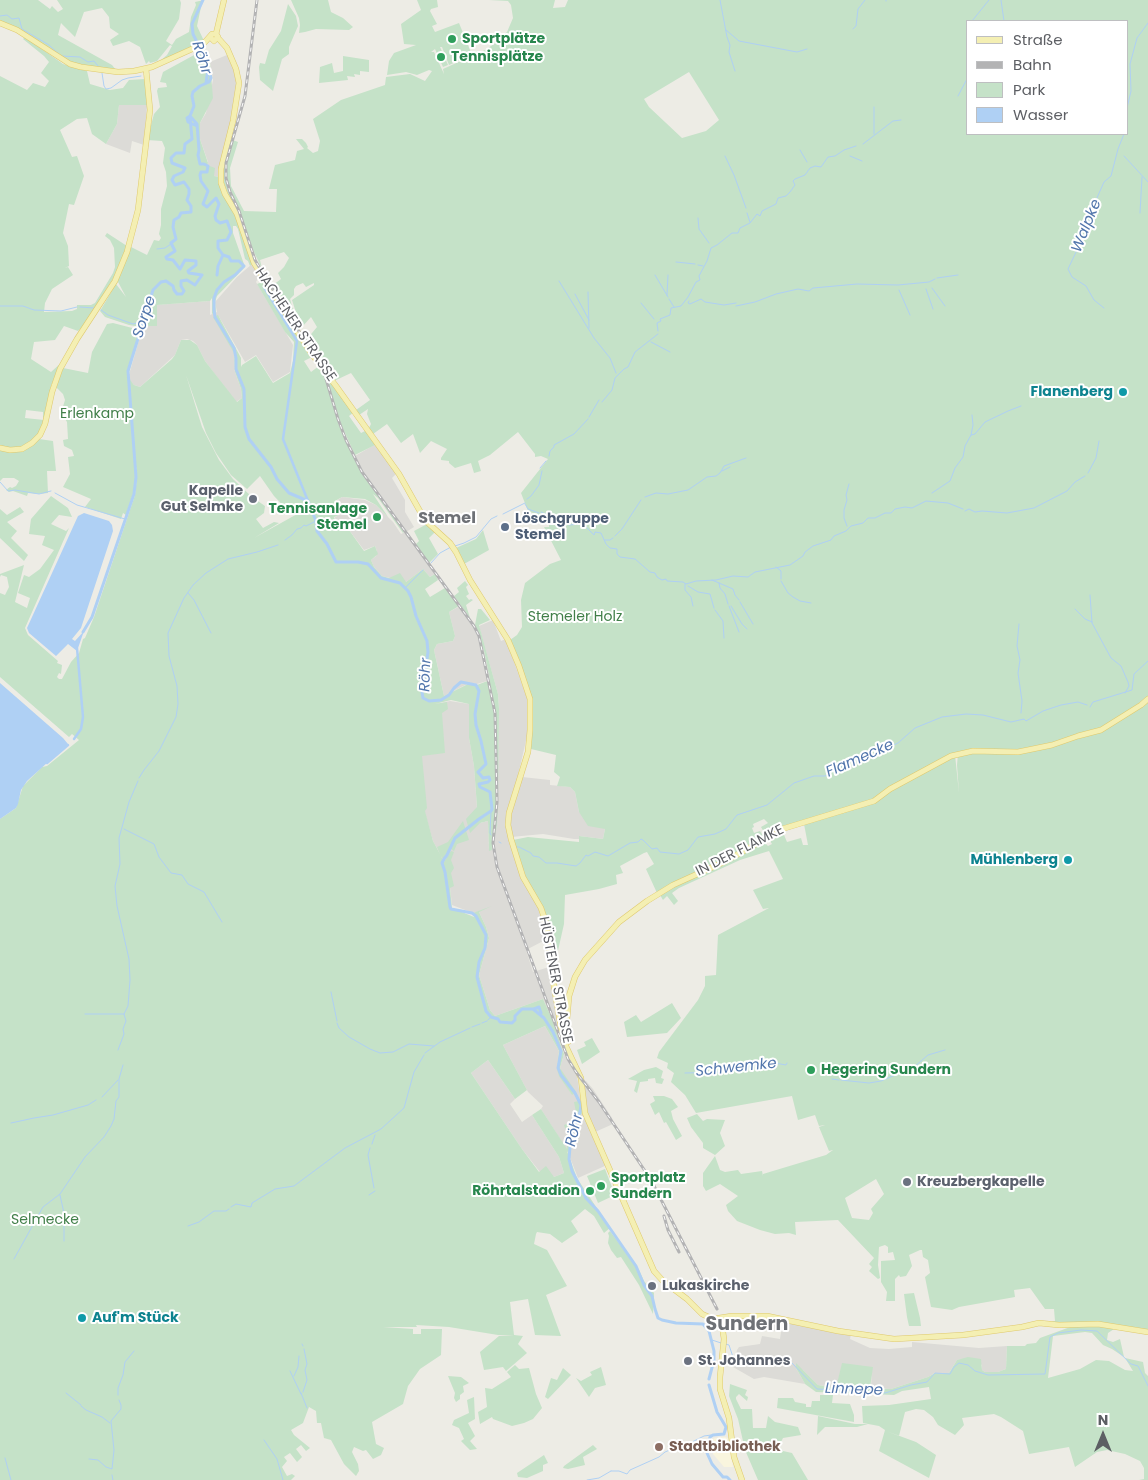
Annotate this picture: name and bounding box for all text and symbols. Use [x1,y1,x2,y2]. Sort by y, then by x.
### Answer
legend [966,20,1128,135]
text: Straße [1013,29,1063,50]
place label: Sportplätze [462,31,545,47]
marker: Sportplätze [446,33,458,45]
water label: Röhr [187,39,215,77]
place label: Tennisplätze [451,49,543,65]
marker: Tennisplätze [435,51,447,63]
text: Bahn [1013,54,1052,75]
text: Park [1013,79,1045,100]
text: Wasser [1013,104,1068,125]
water label: Walpke [1068,197,1106,255]
street label: HACHENER STRASSE [251,265,339,385]
water label: Sorpe [130,294,160,340]
place label: Flanenberg [1031,384,1113,400]
marker: Flanenberg [1117,386,1129,398]
park label: Erlenkamp [60,406,134,422]
place label: Kapelle Gut Selmke [161,483,243,516]
marker: Kapelle Gut Selmke [247,493,259,505]
place label: Tennisanlage Stemel [269,501,367,534]
district label: Stemel [418,509,476,529]
marker: Tennisanlage Stemel [371,511,383,523]
place label: Löschgruppe Stemel [515,511,609,544]
marker: Löschgruppe Stemel [499,521,511,533]
park label: Stemeler Holz [528,609,622,625]
water label: Röhr [416,658,436,692]
water label: Flamecke [823,736,897,782]
street label: IN DER FLAMKE [693,822,787,880]
place label: Mühlenberg [970,852,1058,868]
marker: Mühlenberg [1062,854,1074,866]
street label: HÜSTENER STRASSE [534,915,576,1045]
water label: Schwemke [695,1055,777,1081]
place label: Hegering Sundern [821,1062,951,1078]
marker: Hegering Sundern [805,1064,817,1076]
water label: Röhr [562,1111,588,1149]
place label: Sportplatz Sundern [611,1170,685,1202]
place label: Kreuzbergkapelle [917,1174,1045,1190]
marker: Kreuzbergkapelle [901,1176,913,1188]
marker: Sportplatz Sundern [595,1180,607,1192]
place label: Röhrtalstadion [472,1183,580,1199]
marker: Röhrtalstadion [584,1185,596,1197]
park label: Selmecke [11,1212,79,1228]
place label: Lukaskirche [662,1278,749,1294]
marker: Lukaskirche [646,1280,658,1292]
place label: Auf'm Stück [92,1310,179,1326]
marker: Auf'm Stück [76,1312,88,1324]
district label: Sundern [706,1314,788,1336]
place label: St. Johannes [698,1353,790,1369]
marker: St. Johannes [682,1355,694,1367]
water label: Linnepe [825,1380,883,1400]
north arrow [1078,1410,1128,1460]
text: N [1098,1410,1108,1430]
place label: Stadtbibliothek [669,1439,781,1455]
marker: Stadtbibliothek [653,1441,665,1453]

